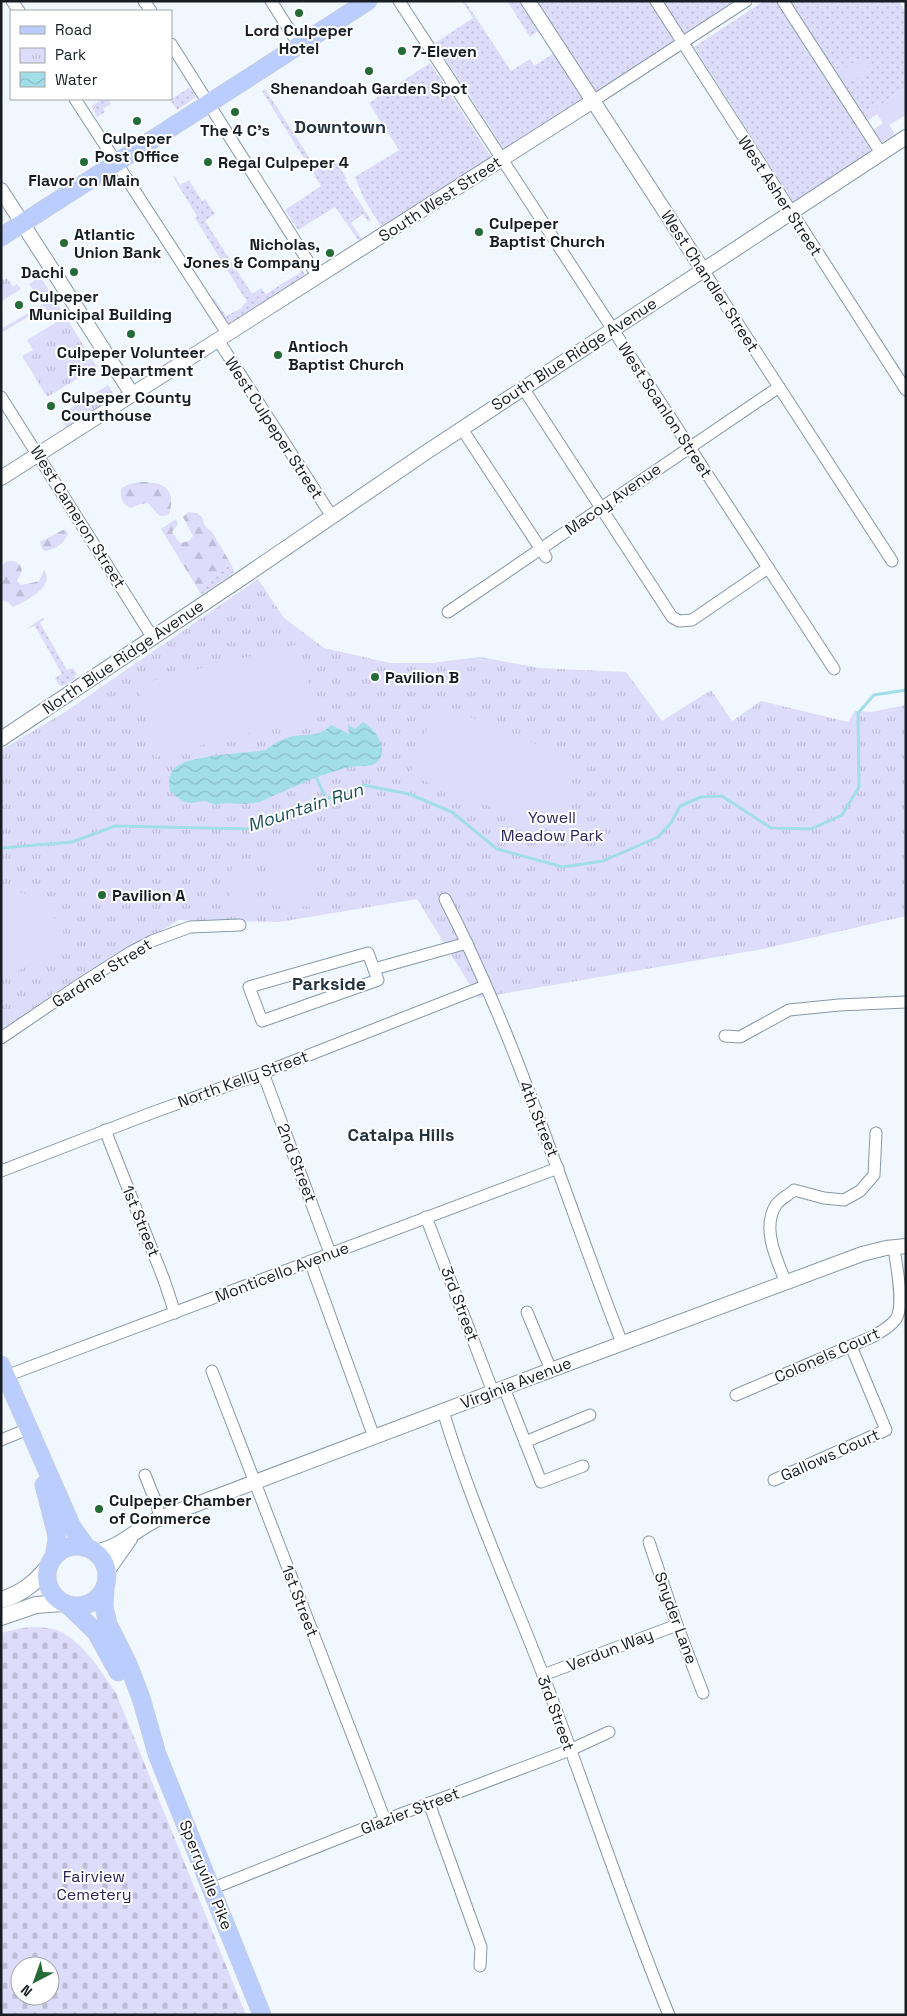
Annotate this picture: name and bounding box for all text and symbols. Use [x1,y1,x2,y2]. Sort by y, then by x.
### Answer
marker: Lord Culpeper Hotel [293,7,305,19]
legend [10,10,172,100]
text: Road [55,20,92,39]
place label: Lord Culpeper Hotel [245,20,353,59]
place label: 7-Eleven [412,41,477,62]
text: Park [55,45,86,64]
marker: 7-Eleven [396,45,408,57]
marker: Shenandoah Garden Spot [363,65,375,77]
text: Water [55,70,98,89]
place label: Shenandoah Garden Spot [271,78,467,99]
marker: The 4 C's [229,106,241,118]
marker: Culpeper Post Office [131,115,143,127]
district label: Downtown [294,115,386,138]
place label: The 4 C's [200,120,270,141]
place label: Culpeper Post Office [95,128,179,167]
street label: West Asher Street [733,132,827,260]
street label: South West Street [375,151,505,247]
place label: Regal Culpeper 4 [218,152,349,173]
marker: Flavor on Main [78,156,90,168]
marker: Regal Culpeper 4 [202,156,214,168]
place label: Flavor on Main [28,170,140,191]
street label: West Chandler Street [656,206,764,356]
place label: Culpeper Baptist Church [489,213,605,252]
place label: Atlantic Union Bank [74,224,161,263]
marker: Culpeper Baptist Church [473,226,485,238]
place label: Nicholas, Jones & Company [183,234,320,273]
marker: Atlantic Union Bank [58,237,70,249]
marker: Nicholas, Jones & Company [324,247,336,259]
place label: Dachi [21,262,64,283]
marker: Dachi [68,266,80,278]
place label: Culpeper Municipal Building [29,286,172,325]
street label: South Blue Ridge Avenue [487,293,661,415]
marker: Culpeper Municipal Building [13,299,25,311]
marker: Culpeper Volunteer Fire Department [125,328,137,340]
place label: Antioch Baptist Church [288,336,404,375]
street label: West Scanlon Street [613,338,717,482]
place label: Culpeper Volunteer Fire Department [57,342,205,381]
marker: Antioch Baptist Church [272,349,284,361]
street label: West Culpeper Street [220,353,328,503]
place label: Culpeper County Courthouse [61,387,191,426]
marker: Culpeper County Courthouse [45,400,57,412]
street label: West Cameron Street [26,442,130,592]
street label: Macoy Avenue [561,458,665,540]
street label: North Blue Ridge Avenue [38,595,208,719]
place label: Pavilion B [385,667,459,688]
marker: Pavilion B [369,671,381,683]
water label: Mountain Run [244,777,367,837]
park label: Yowell Meadow Park [501,807,604,846]
place label: Pavilion A [112,885,186,906]
marker: Pavilion A [96,889,108,901]
street label: Gardner Street [48,934,156,1012]
district label: Parkside [292,972,366,995]
street label: North Kelly Street [175,1046,311,1112]
street label: 4th Street [514,1078,564,1160]
street label: 2nd Street [272,1121,322,1205]
district label: Catalpa Hills [348,1123,454,1146]
street label: 1st Street [117,1182,165,1260]
street label: Monticello Avenue [212,1237,352,1307]
street label: 3rd Street [436,1263,484,1345]
street label: Colonels Court [771,1322,883,1388]
street label: Virginia Avenue [458,1352,574,1414]
street label: Gallows Court [777,1424,883,1486]
place label: Culpeper Chamber of Commerce [109,1490,252,1529]
marker: Culpeper Chamber of Commerce [93,1503,105,1515]
street label: 1st Street [277,1562,323,1640]
street label: Snyder Lane [650,1569,702,1667]
street label: Verdun Way [564,1624,656,1676]
street label: 3rd Street [533,1672,579,1754]
street label: Glazier Street [357,1782,463,1840]
street label: Sperryville Pike [174,1817,238,1933]
park label: Fairview Cemetery [56,1866,132,1905]
north arrow [10,1956,60,2006]
text: N [17,1981,36,2001]

